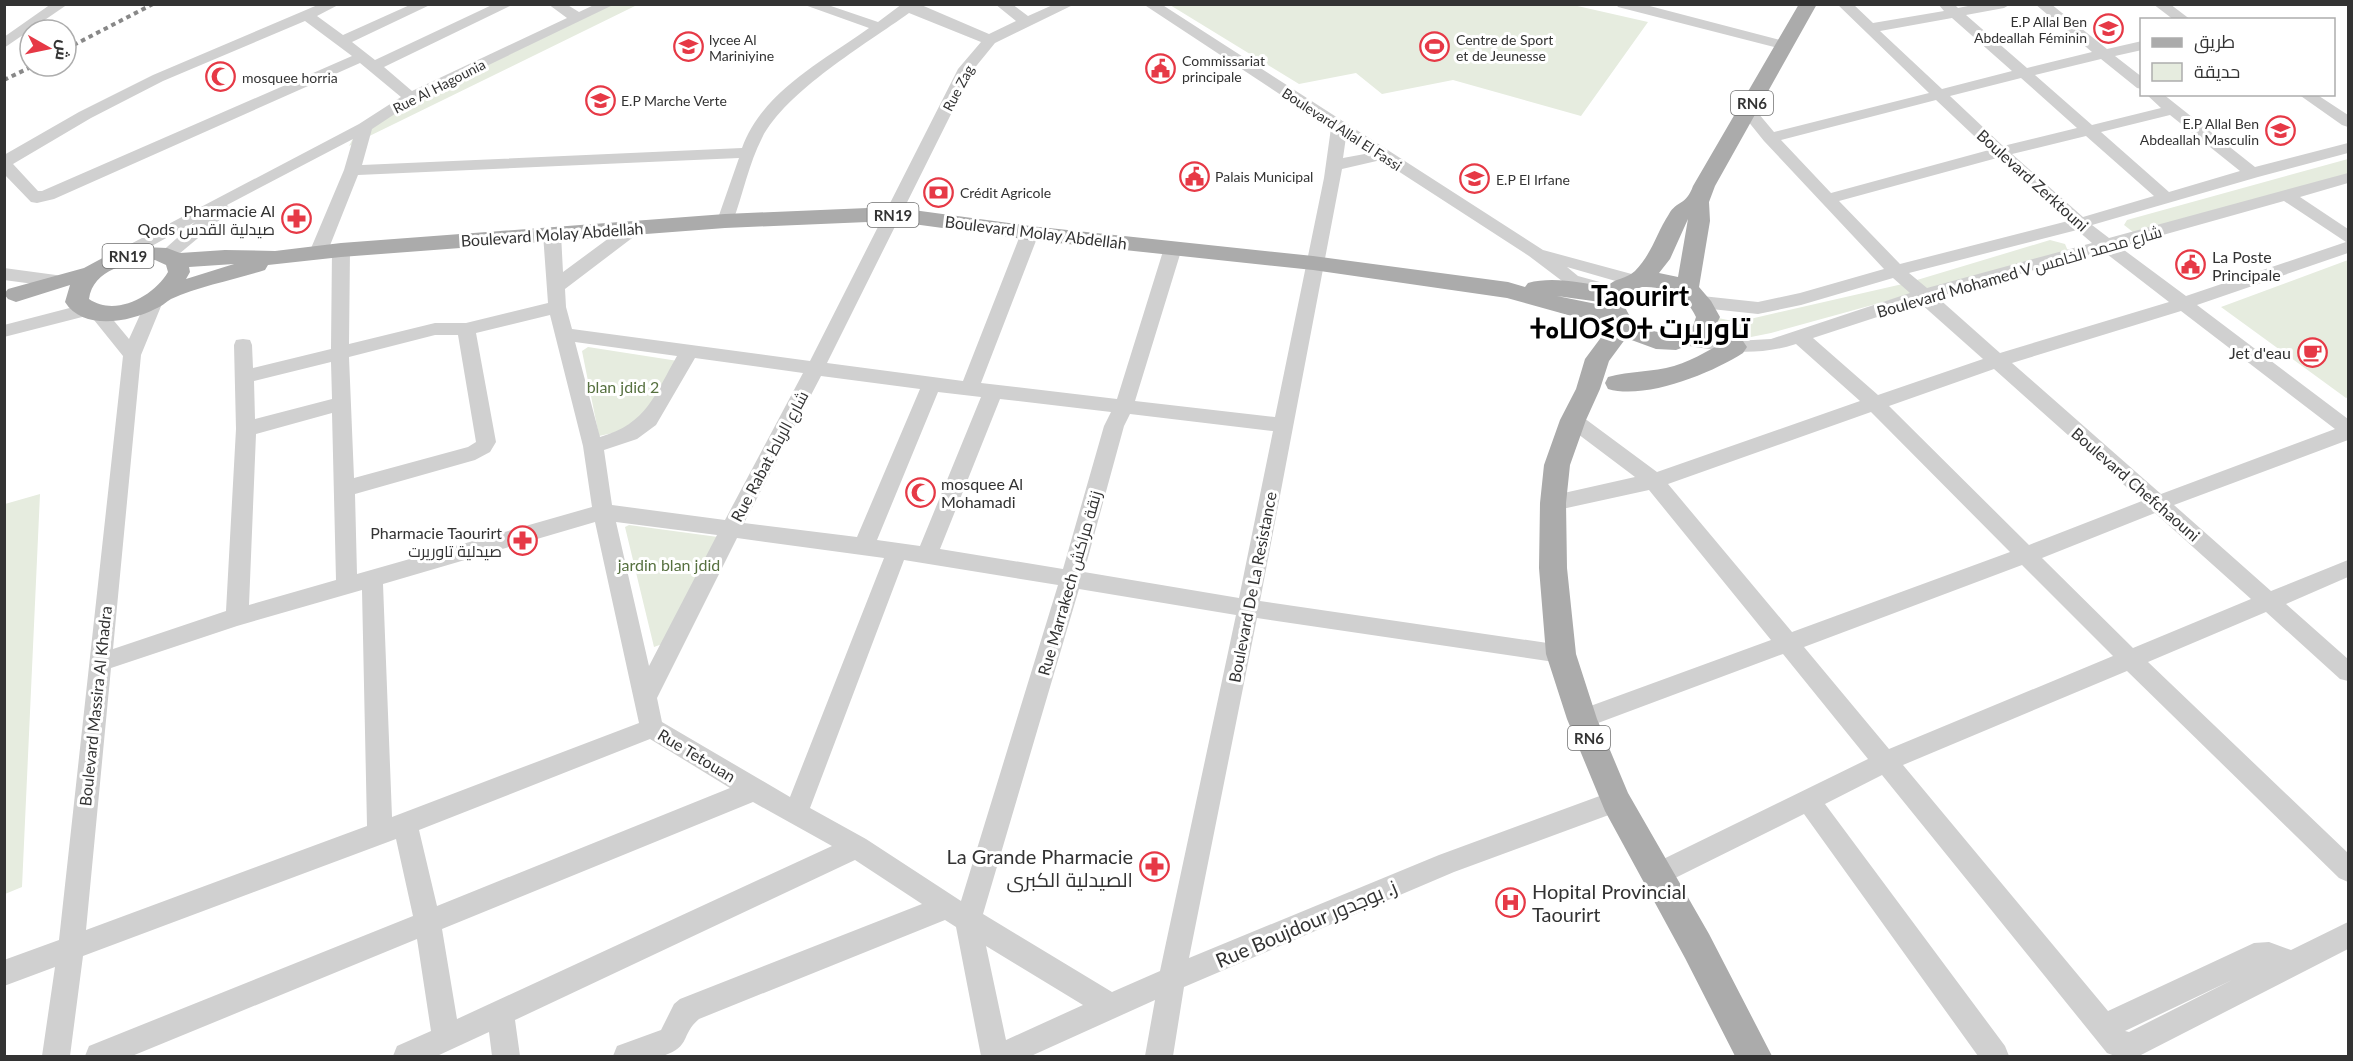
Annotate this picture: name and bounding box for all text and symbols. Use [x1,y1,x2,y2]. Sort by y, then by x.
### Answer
place label: E.P Allal Ben Abdeallah Féminin [1974,13,2087,46]
school or university icon: E.P Allal Ben Abdeallah Féminin [2092,13,2124,45]
north arrow [18,18,78,78]
legend [2140,18,2335,96]
text: طريق [2194,30,2235,54]
school or university icon: lycee Al Mariniyine [672,31,704,63]
place label: lycee Al Mariniyine [709,31,774,64]
sports icon: Centre de Sport et de Jeunesse [1419,31,1451,63]
place label: Centre de Sport et de Jeunesse [1456,31,1553,64]
text: ش [51,39,74,62]
public building icon: Commissariat principale [1145,52,1177,84]
place label: Commissariat principale [1182,52,1265,85]
street label: Rue Al Hagounia [390,55,488,117]
text: حديقة [2194,60,2240,82]
mosque icon: mosquee horria [205,61,237,93]
street label: Rue Zag [939,62,977,114]
place label: mosquee horria [242,69,338,86]
school or university icon: E.P Marche Verte [584,84,616,116]
street label: Boulevard Allal El Fassi [1279,84,1405,174]
road number: RN6 [1731,91,1773,115]
place label: E.P Marche Verte [621,92,727,109]
place label: E.P Allal Ben Abdeallah Masculin [2140,115,2259,148]
school or university icon: E.P Allal Ben Abdeallah Masculin [2264,115,2296,147]
street label: Boulevard Zerktouni [1974,125,2092,235]
public building icon: Palais Municipal [1178,160,1210,192]
school or university icon: E.P El Irfane [1459,163,1491,195]
place label: Palais Municipal [1215,168,1313,185]
place label: E.P El Irfane [1496,171,1570,188]
bank icon: Crédit Agricole [923,176,955,208]
place label: Crédit Agricole [960,184,1051,201]
place label: Pharmacie Al Qods صيدلية القدس [138,201,275,240]
pharmacy icon: Pharmacie Al Qods صيدلية القدس [280,203,312,235]
road number: RN19 [868,203,918,227]
street label: Boulevard Molay Abdellah [944,211,1128,253]
street label: Boulevard Molay Abdellah [460,218,644,250]
street label: Boulevard Mohamed V شارع محمد الخامس [1874,221,2165,324]
road number: RN19 [102,244,154,268]
place label: La Poste Principale [2212,247,2281,284]
public building icon: La Poste Principale [2175,249,2207,281]
district label: Taourirt ⵜⴰⵡⵔⵉⵔⵜ تاوريرت [1530,278,1751,345]
cafe icon: Jet d'eau [2296,336,2328,368]
place label: Jet d'eau [2229,343,2291,362]
park label: blan jdid 2 [587,377,659,396]
street label: Rue Rabat شارع الرباط [726,387,814,526]
street label: Boulevard Chefchaouni [2068,423,2204,545]
place label: mosquee Al Mohamadi [941,474,1023,511]
mosque icon: mosquee Al Mohamadi [904,476,936,508]
street label: Rue Marrakech زنقة مراكش [1033,488,1106,678]
street label: Boulevard De La Resistance [1224,490,1280,684]
place label: Pharmacie Taourirt صيدلية تاوريرت [370,523,502,561]
pharmacy icon: Pharmacie Taourirt صيدلية تاوريرت [507,525,539,557]
park label: jardin blan jdid [617,555,720,574]
street label: Boulevard Massira Al Khadra [75,605,115,807]
street label: Rue Tetouan [655,724,739,786]
road number: RN6 [1568,726,1610,750]
place label: La Grande Pharmacie الصيدلية الكبرى [946,844,1133,893]
pharmacy icon: La Grande Pharmacie الصيدلية الكبرى [1138,851,1170,883]
street label: Rue Boujdour ز. بوجدور [1212,874,1401,973]
place label: Hopital Provincial Taourirt [1532,879,1686,926]
hospital icon: Hopital Provincial Taourirt [1495,886,1527,918]

